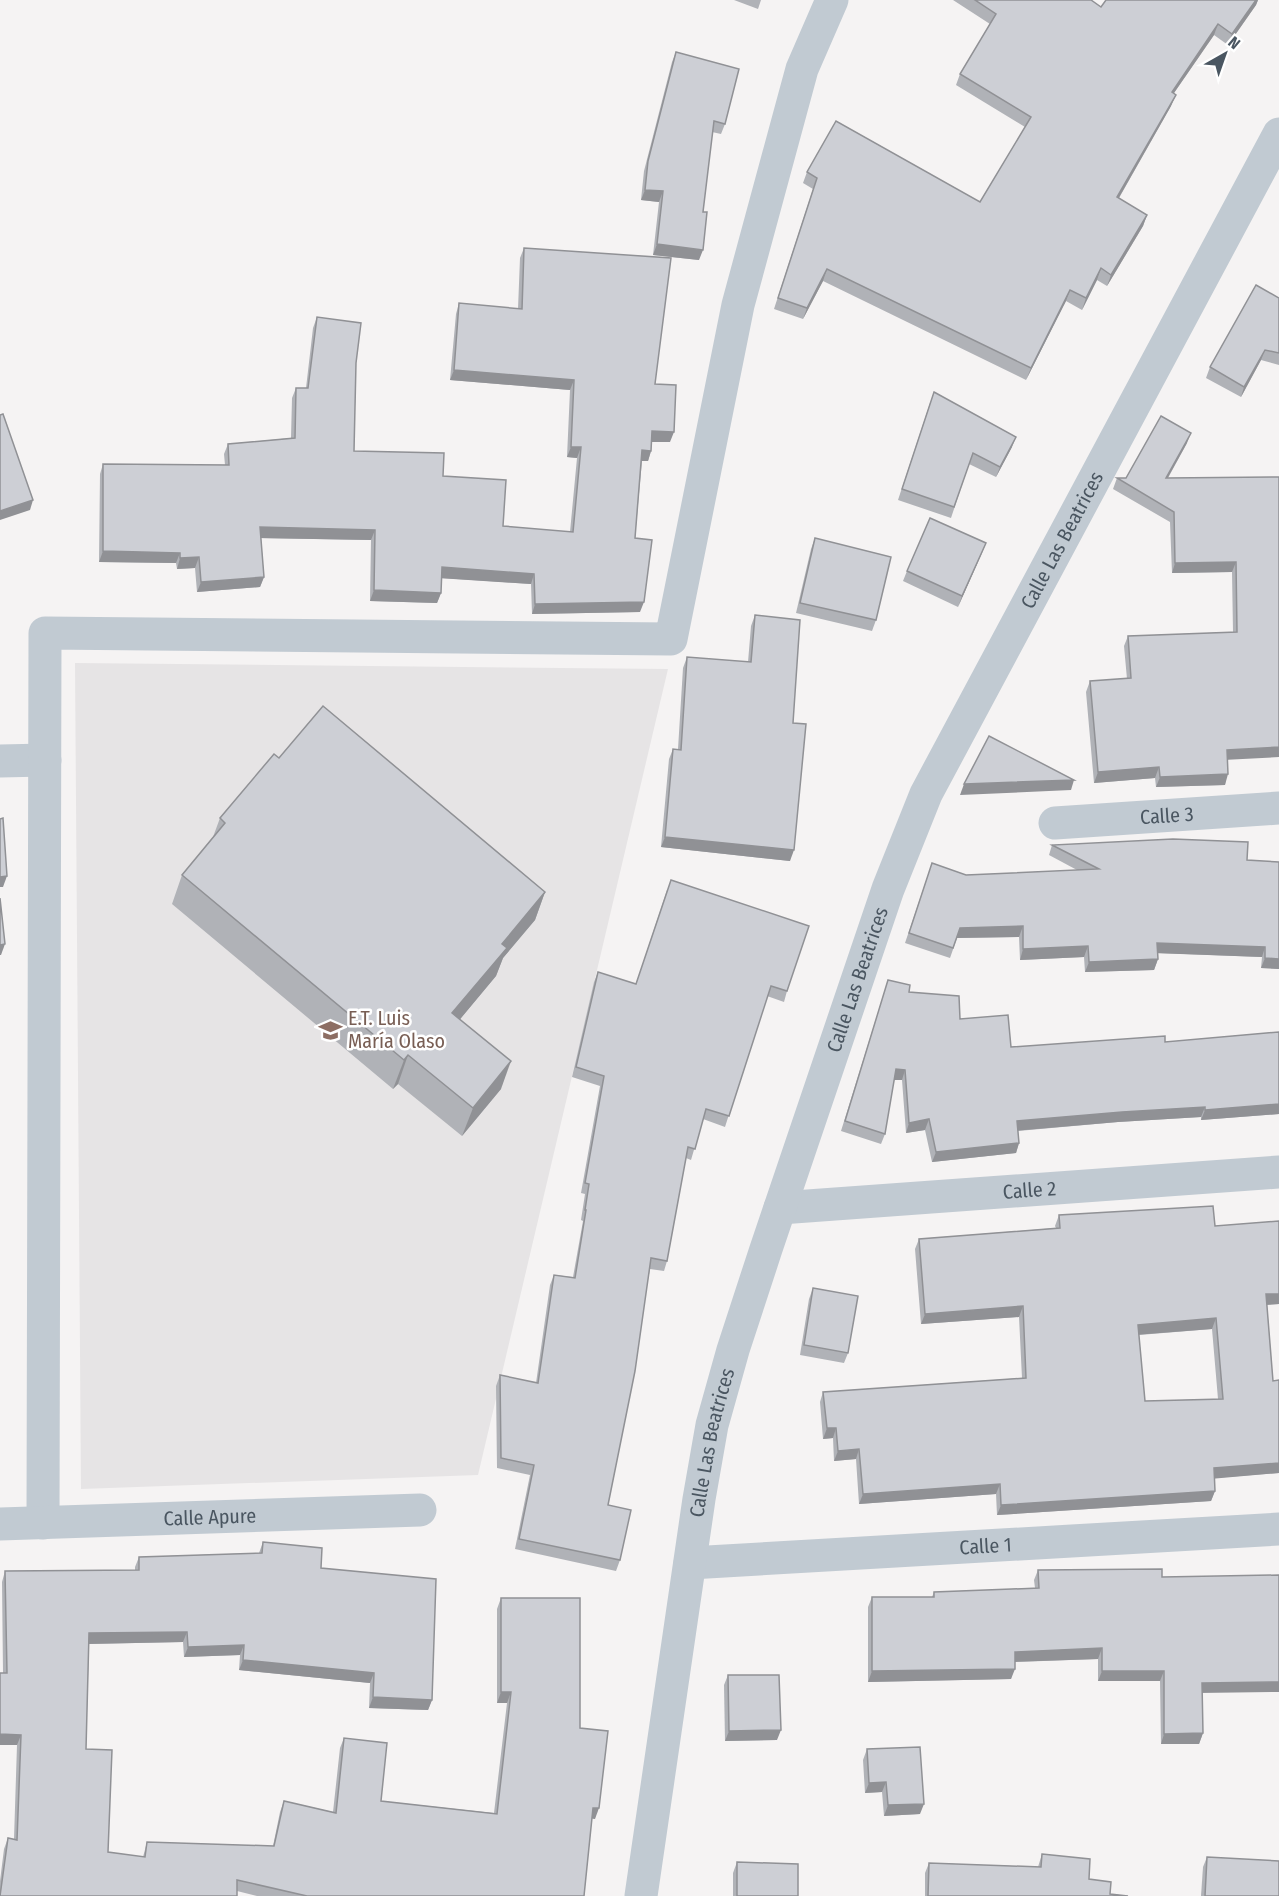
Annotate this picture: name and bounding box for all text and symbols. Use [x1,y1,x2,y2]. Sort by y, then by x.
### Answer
north arrow [1195,24,1255,84]
text: N [1225,33,1244,53]
street label: Calle Las Beatrices [1015,467,1108,613]
street label: Calle 3 [1139,802,1194,829]
street label: Calle Las Beatrices [822,904,893,1055]
place label: E.T. Luis María Olaso [348,1006,445,1053]
school or university icon: E.T. Luis María Olaso [317,1017,343,1043]
street label: Calle 2 [1002,1176,1057,1204]
street label: Calle Las Beatrices [684,1365,739,1519]
street label: Calle Apure [163,1503,257,1531]
street label: Calle 1 [959,1532,1012,1559]

